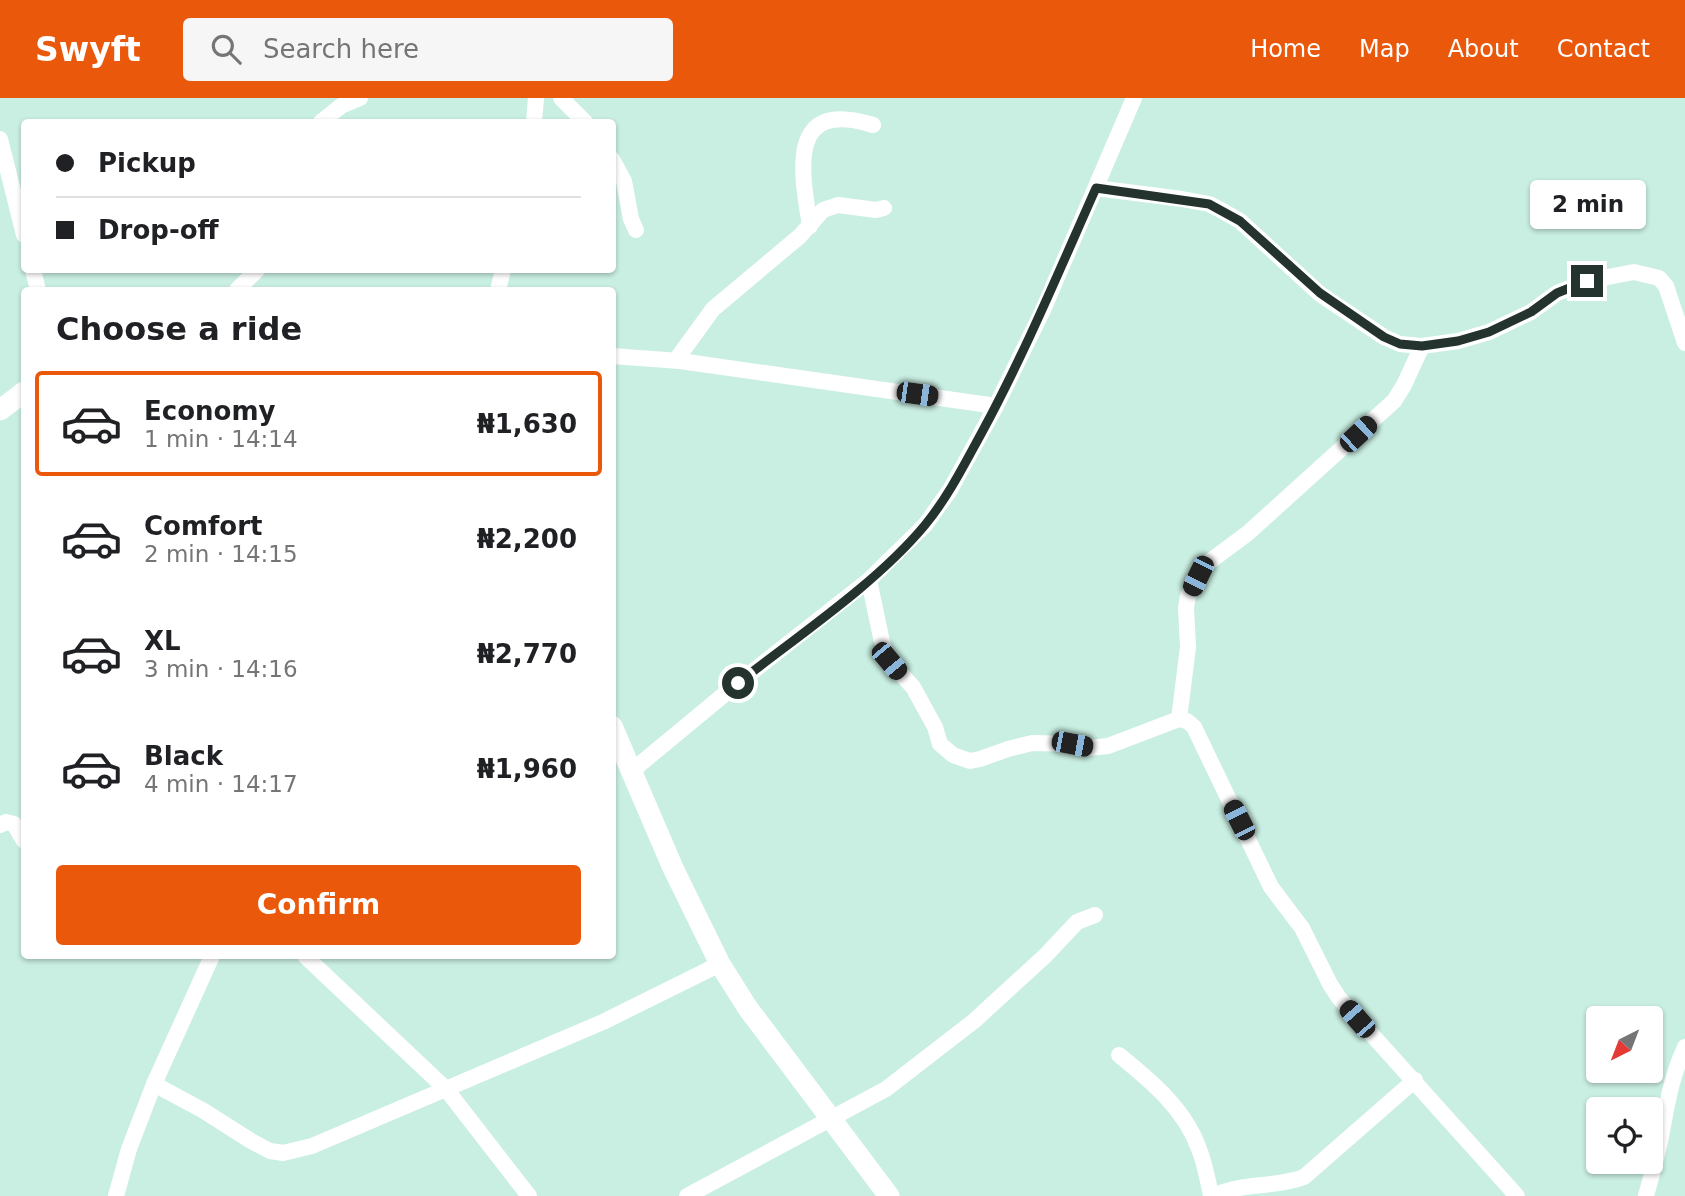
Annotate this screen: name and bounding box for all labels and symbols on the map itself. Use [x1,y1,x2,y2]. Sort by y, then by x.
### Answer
callout: 2 min [1529,180,1645,228]
route end [1571,265,1603,297]
car [895,381,940,407]
car [1336,412,1381,456]
car [1180,553,1217,599]
car [868,638,911,684]
route start [722,667,754,699]
car [1050,730,1095,758]
car [1221,797,1258,843]
car [1336,996,1379,1042]
north arrow [1586,1006,1662,1083]

